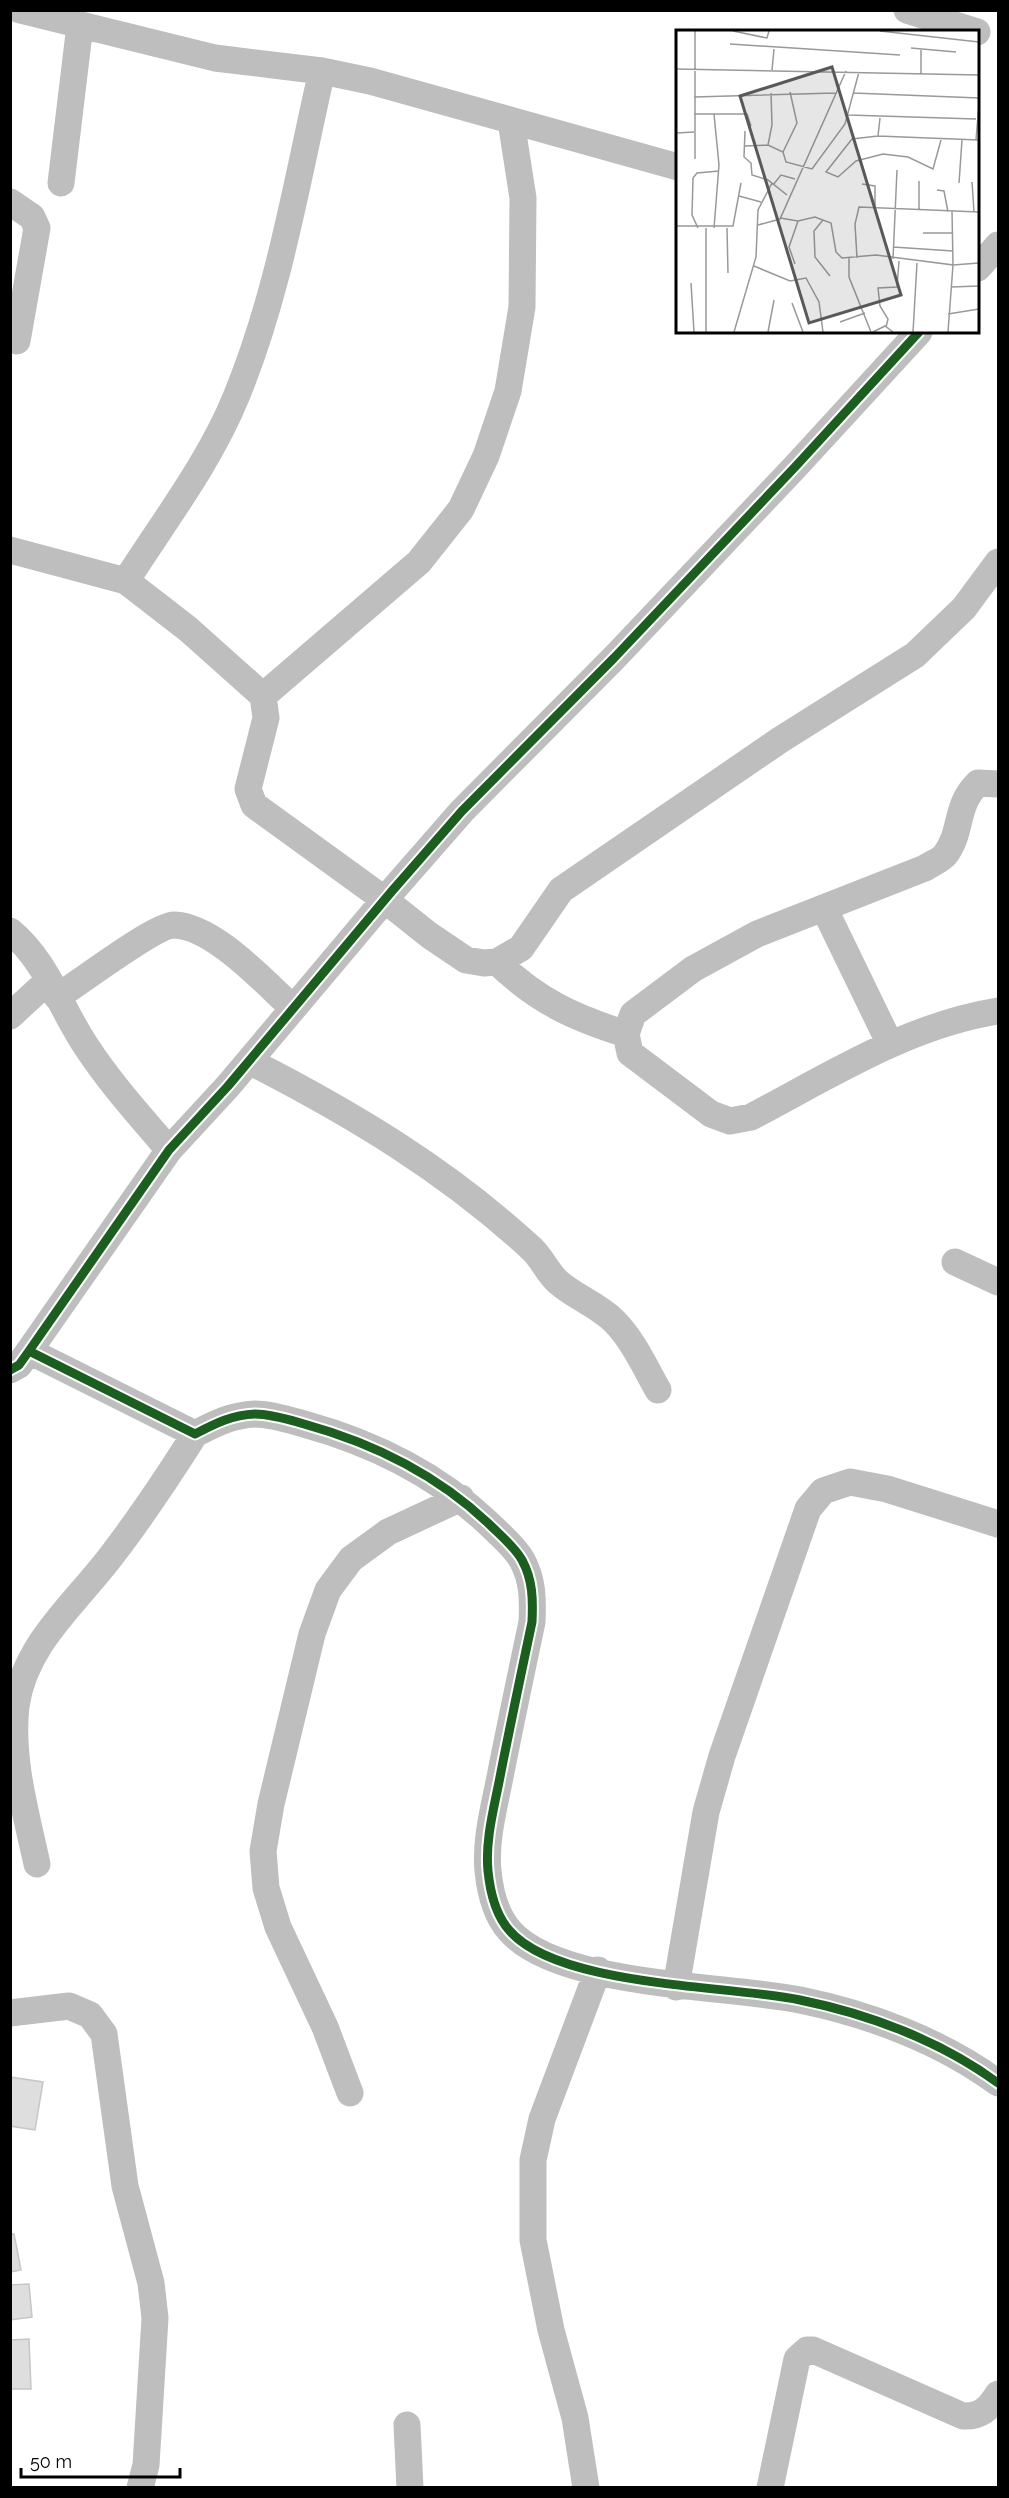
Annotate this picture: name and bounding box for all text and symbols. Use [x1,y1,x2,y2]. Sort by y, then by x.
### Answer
inset map [676,30,979,333]
scale bar [21,2441,180,2479]
text: 50 m [30,2451,72,2472]

